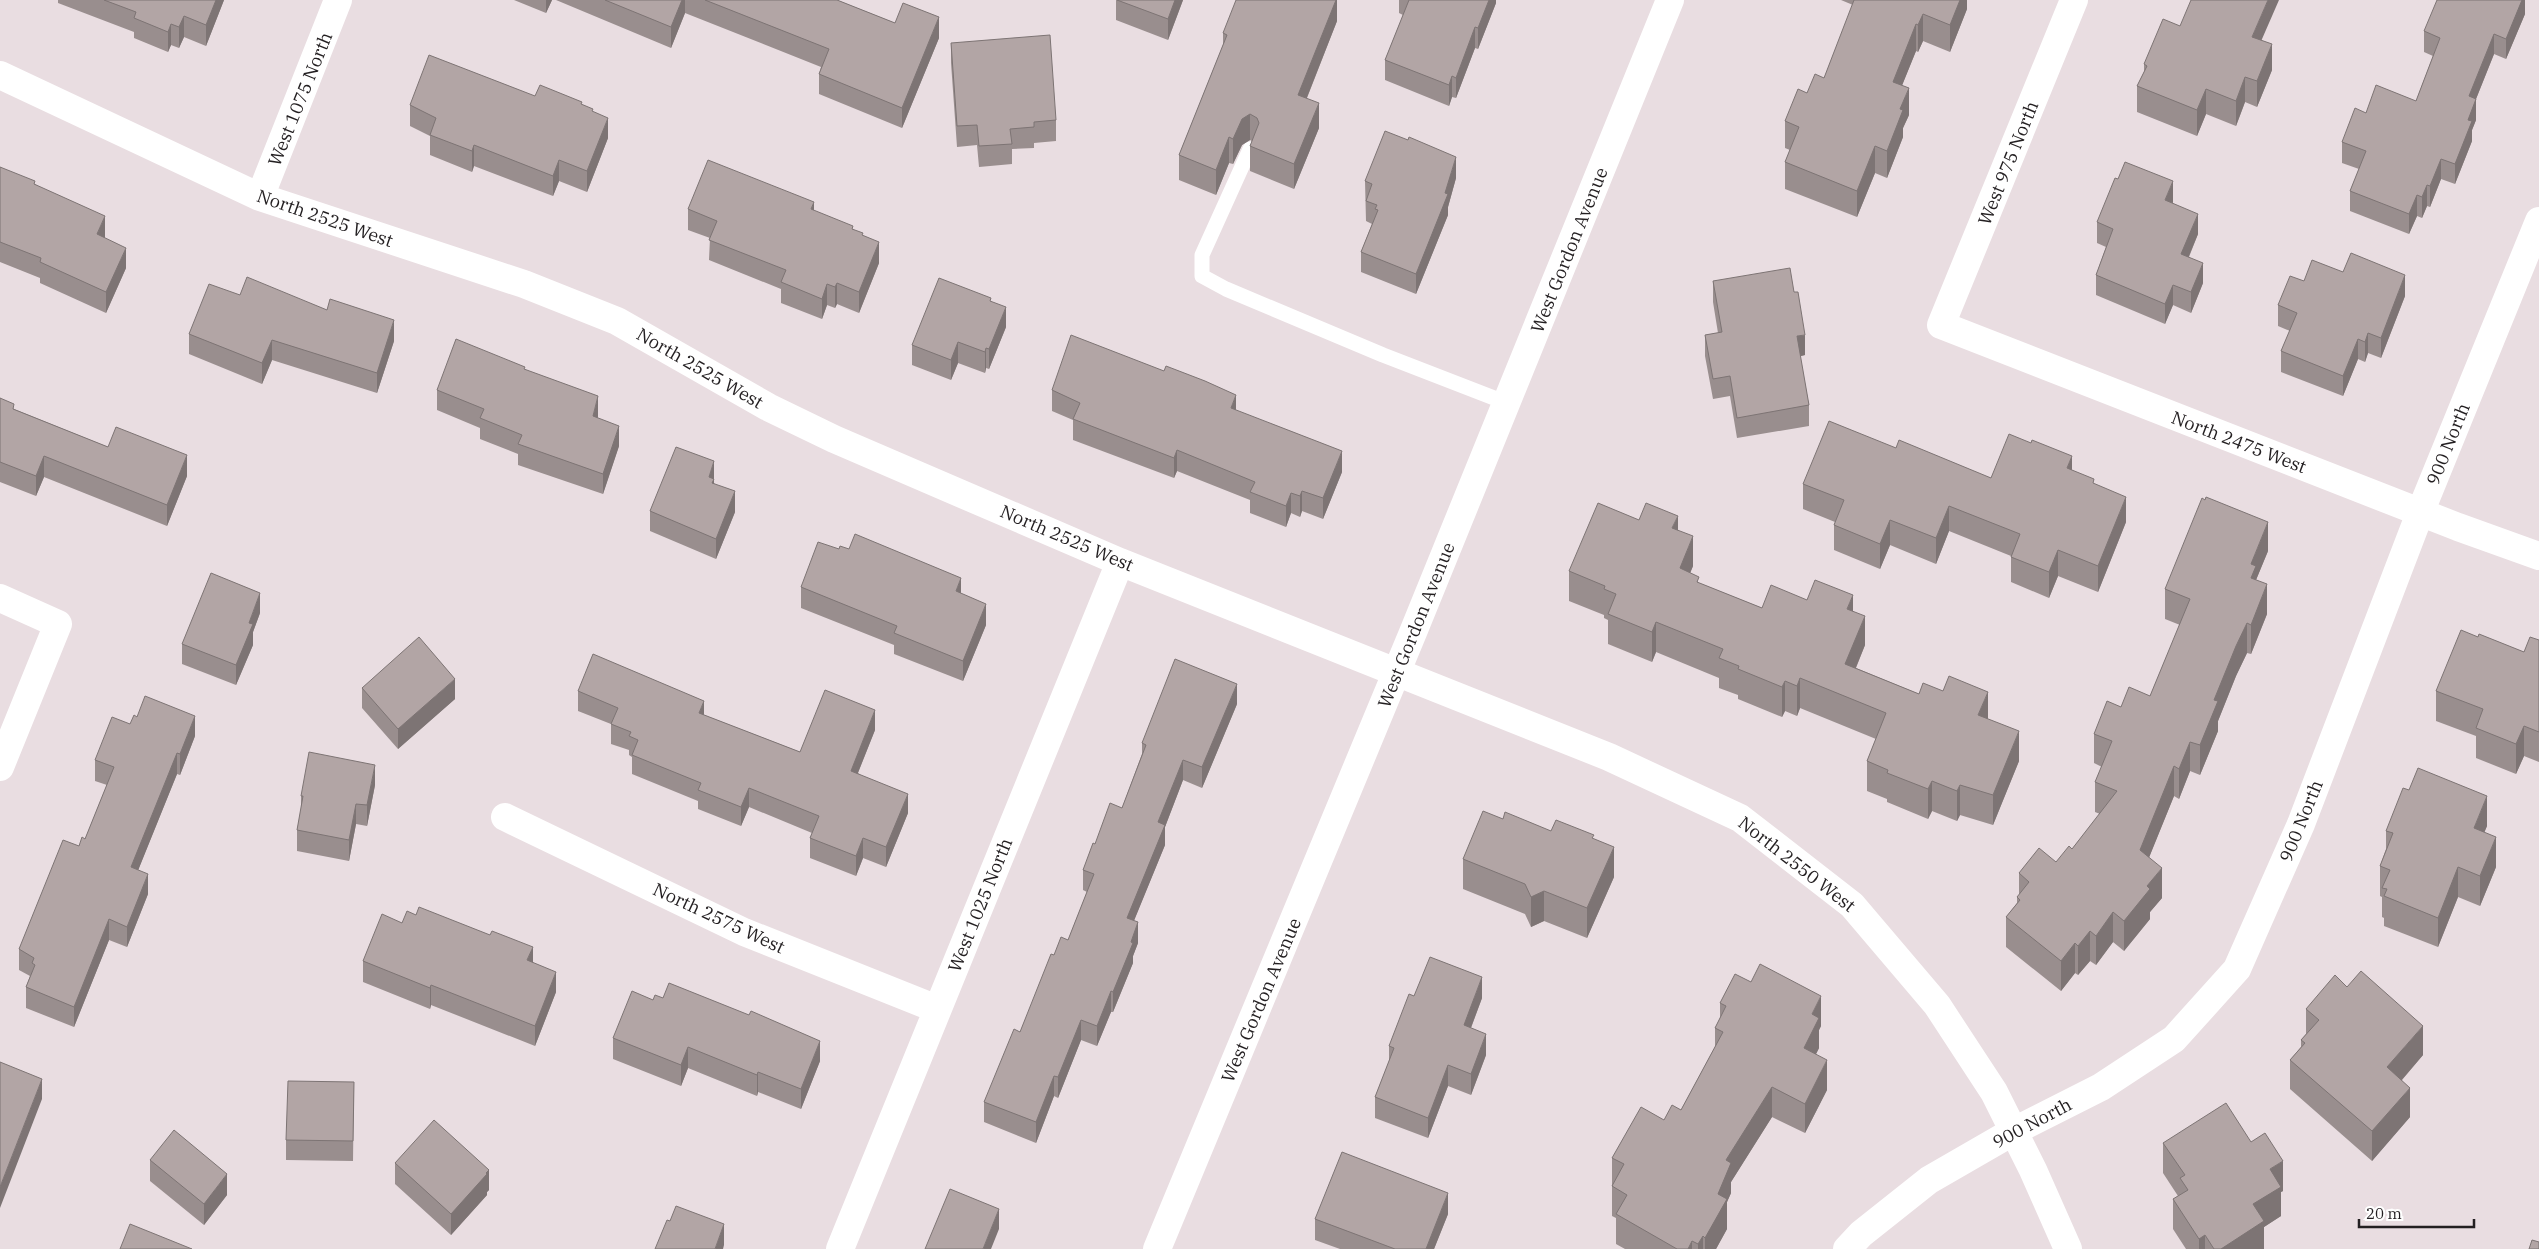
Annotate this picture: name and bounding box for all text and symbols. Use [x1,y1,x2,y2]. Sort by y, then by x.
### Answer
street label: West 1075 North [263,29,337,169]
street label: West 975 North [1973,98,2043,228]
street label: West Gordon Avenue [1525,164,1613,336]
street label: North 2525 West [254,184,396,252]
street label: North 2525 West [632,322,768,414]
street label: 900 North [2421,400,2475,488]
street label: North 2475 West [2168,406,2310,478]
street label: North 2525 West [997,500,1137,576]
street label: West Gordon Avenue [1372,539,1460,711]
street label: 900 North [2274,777,2328,865]
street label: North 2550 West [1734,811,1860,917]
street label: West 1025 North [943,835,1017,975]
street label: North 2575 West [650,877,788,959]
street label: West Gordon Avenue [1216,914,1306,1086]
street label: 900 North [1988,1093,2076,1153]
scale bar [2359,1196,2474,1228]
text: 20 m [2366,1204,2402,1223]

